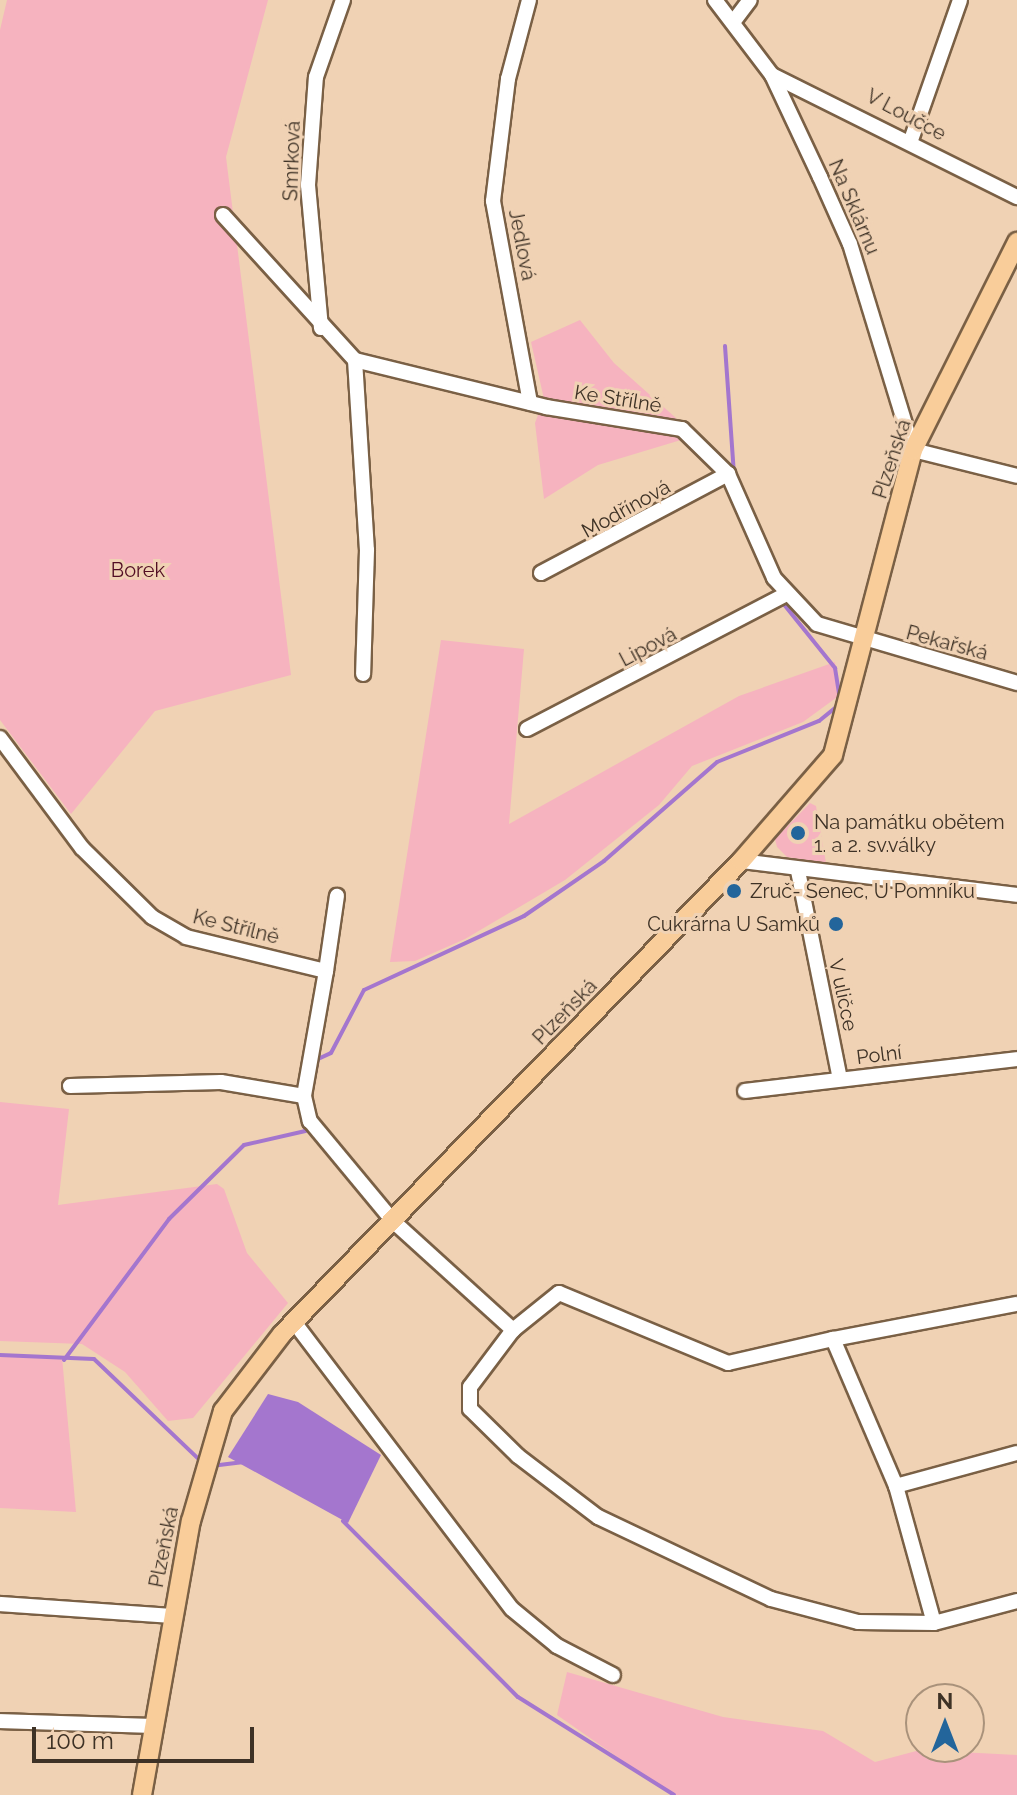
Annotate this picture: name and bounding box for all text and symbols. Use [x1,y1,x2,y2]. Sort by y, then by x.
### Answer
street label: V Loučce [862,84,950,146]
street label: Smrková [279,120,305,202]
street label: Na Sklárnu [823,156,885,258]
street label: Jedlová [503,207,541,283]
street label: Ke Střílně [573,380,663,418]
street label: Plzeňská [868,416,916,502]
street label: Modřínová [578,475,674,543]
park label: Borek [111,558,165,582]
street label: Pekařská [904,621,990,665]
street label: Lipová [615,622,681,672]
place label: Na památku obětem 1. a 2. sv.války [814,810,1005,857]
marker: Na památku obětem 1. a 2. sv.války [789,824,807,842]
place label: Zruč- Senec, U Pomníku [750,879,975,903]
marker: Zruč- Senec, U Pomníku [725,882,743,900]
street label: Ke Střílně [190,905,282,949]
place label: Cukrárna U Samků [647,912,820,936]
marker: Cukrárna U Samků [827,915,845,933]
street label: V uličce [824,956,862,1034]
street label: Plzeňská [528,974,602,1050]
street label: Polní [855,1040,903,1070]
street label: Plzeňská [144,1504,184,1590]
north arrow [905,1683,985,1763]
text: N [937,1688,953,1714]
scale bar [36,1711,258,1761]
text: 100 m [46,1726,114,1755]

